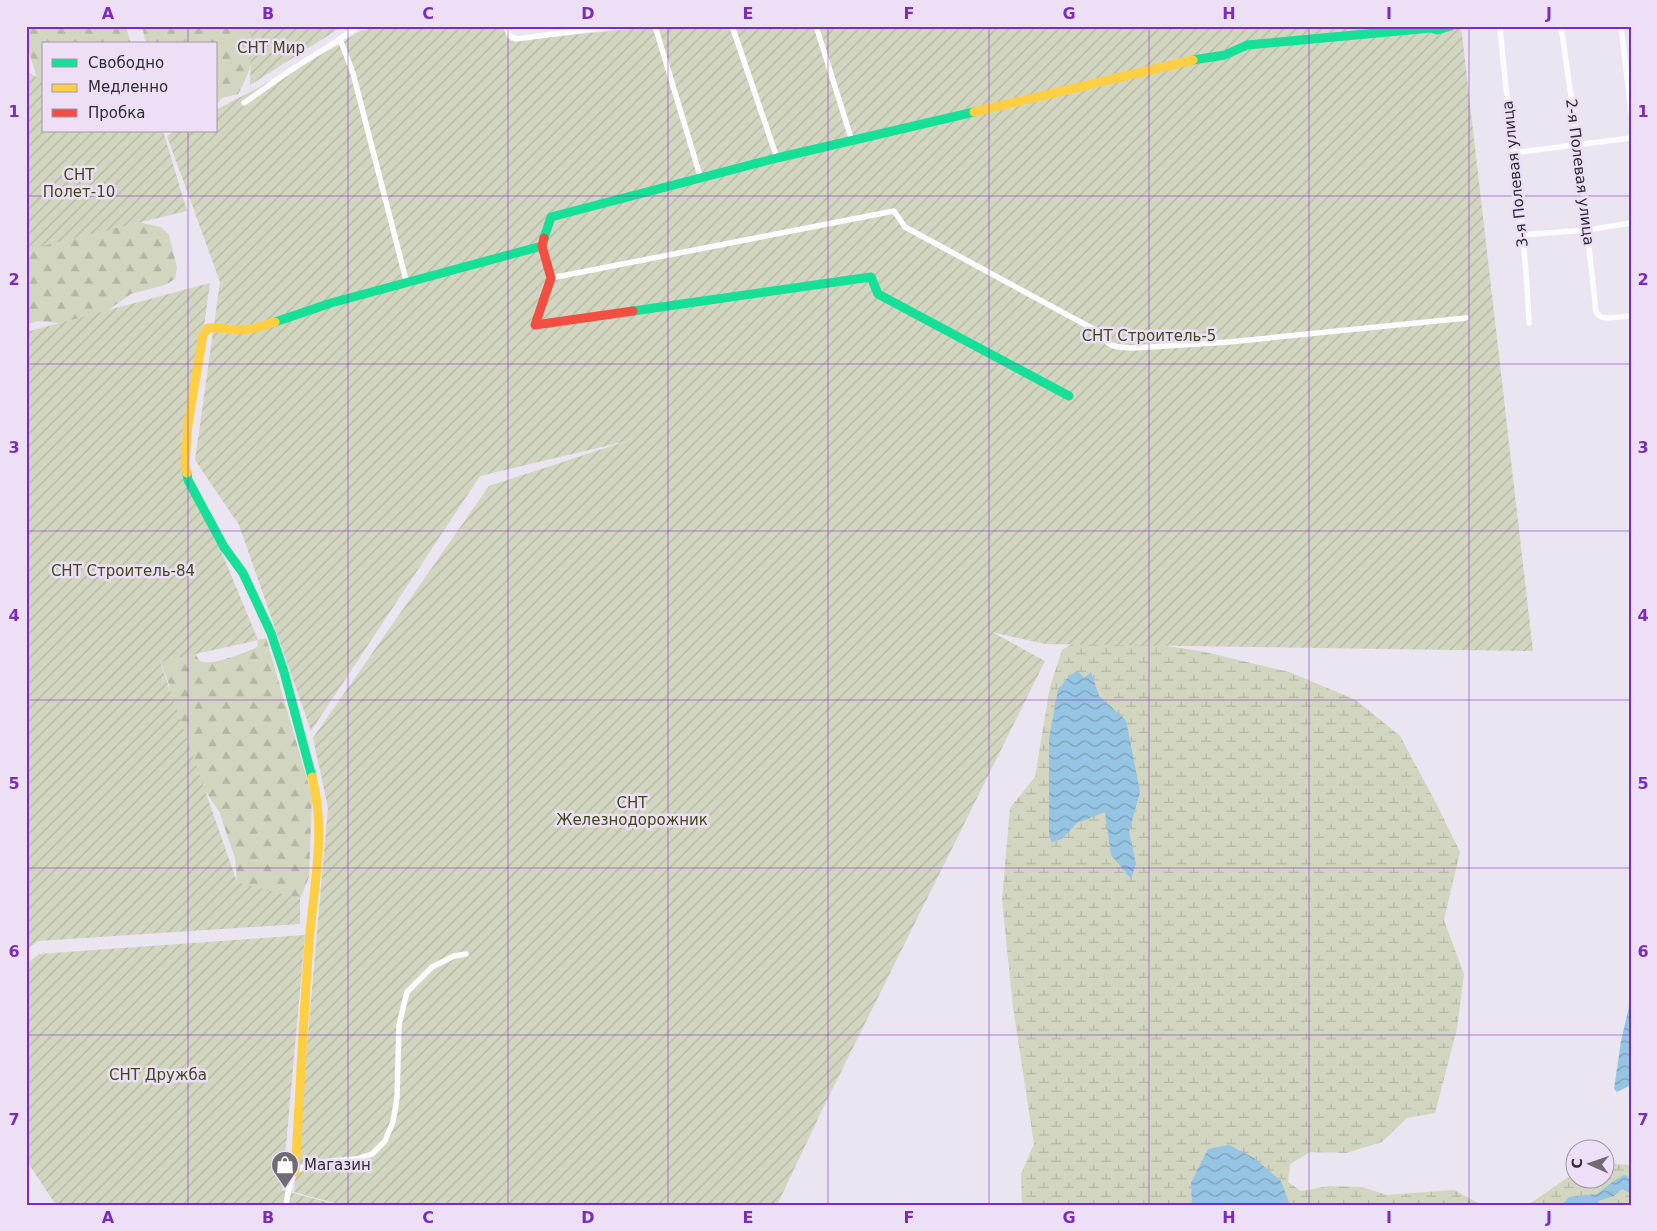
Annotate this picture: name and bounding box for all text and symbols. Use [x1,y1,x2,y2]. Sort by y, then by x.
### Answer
text: A [102,4,115,23]
text: B [262,4,274,23]
text: C [422,4,434,23]
text: D [581,4,595,23]
text: E [743,4,753,23]
text: F [904,4,914,23]
text: G [1062,4,1076,23]
text: H [1222,4,1236,23]
text: I [1386,4,1392,23]
text: J [1545,4,1552,23]
park label: СНТ Мир [237,39,305,57]
legend [42,42,218,132]
text: Свободно [88,54,164,72]
text: Медленно [88,78,168,96]
street label: 2-я Полевая улица [1562,98,1598,246]
street label: 3-я Полевая улица [1498,100,1532,248]
text: 1 [8,102,20,121]
text: 1 [1637,102,1649,121]
text: Пробка [88,104,145,122]
park label: СНТ Полет-10 [43,166,115,201]
text: 2 [8,270,20,289]
text: 2 [1637,270,1649,289]
park label: СНТ Строитель-5 [1082,327,1216,345]
text: 3 [8,438,20,457]
text: 3 [1637,438,1649,457]
park label: СНТ Строитель-84 [51,562,195,580]
text: 4 [8,606,20,625]
text: 4 [1637,606,1649,625]
text: 5 [8,774,20,793]
text: 5 [1637,774,1649,793]
park label: СНТ Железнодорожник [556,794,708,829]
text: 6 [8,942,20,961]
text: 6 [1637,942,1649,961]
park label: СНТ Дружба [109,1066,207,1084]
text: 7 [8,1110,20,1129]
text: 7 [1637,1110,1649,1129]
north arrow [1564,1138,1614,1188]
shop icon: Магазин [270,1150,300,1189]
place label: Магазин [304,1156,371,1174]
text: С [1569,1158,1585,1169]
text: A [102,1208,115,1227]
text: B [262,1208,274,1227]
text: C [422,1208,434,1227]
text: D [581,1208,595,1227]
text: E [743,1208,753,1227]
text: F [904,1208,914,1227]
text: G [1062,1208,1076,1227]
text: H [1222,1208,1236,1227]
text: I [1386,1208,1392,1227]
text: J [1545,1208,1552,1227]

